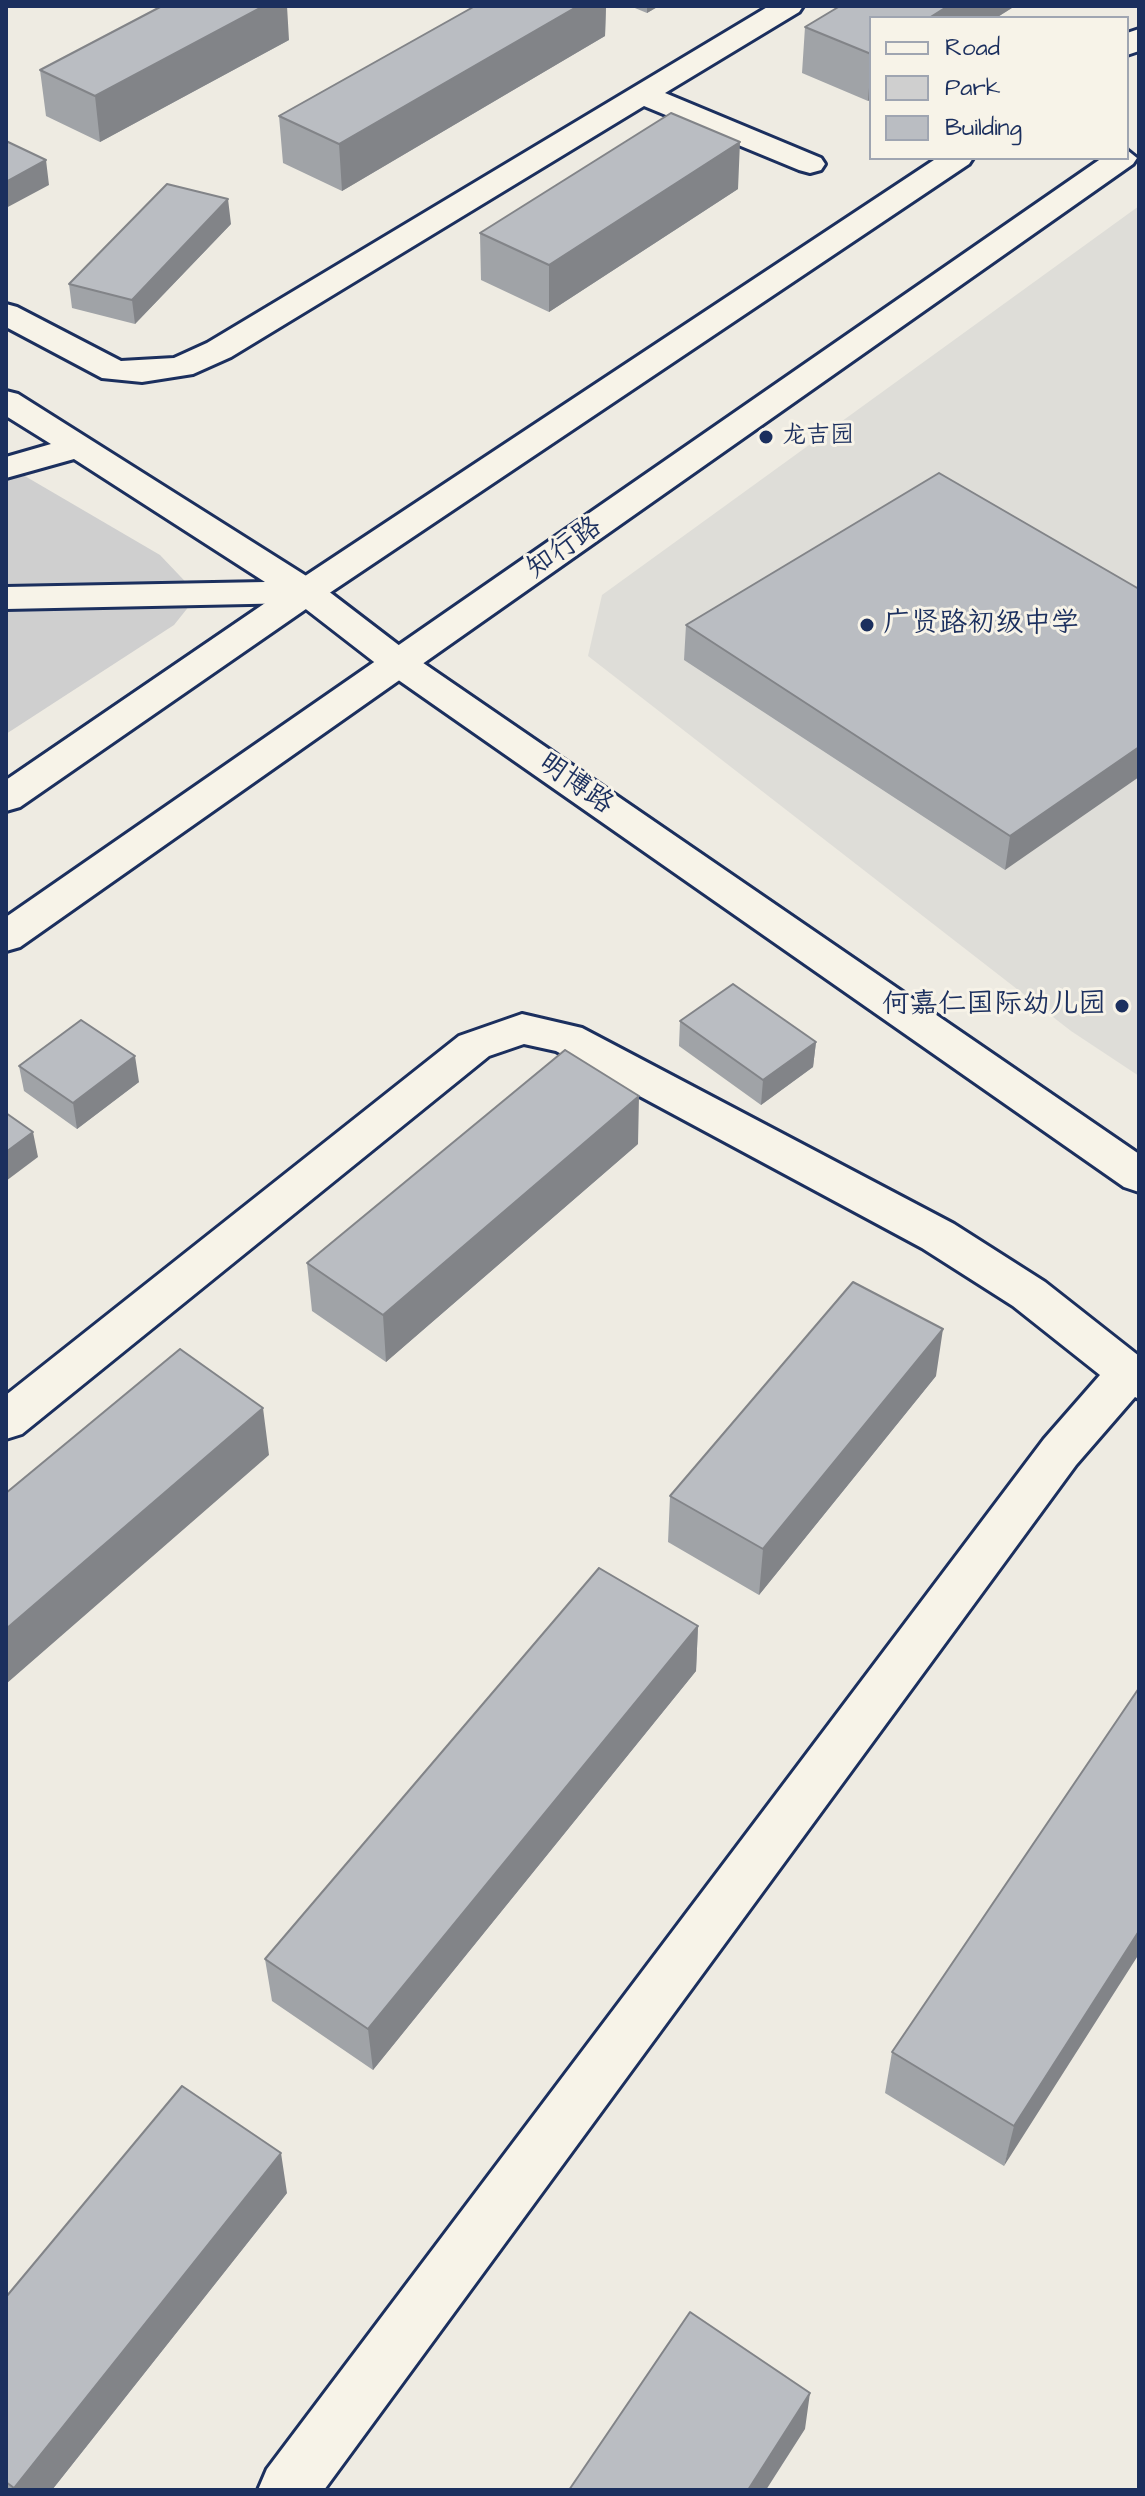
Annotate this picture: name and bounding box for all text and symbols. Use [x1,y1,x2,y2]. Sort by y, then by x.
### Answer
legend [869,16,1129,160]
text: Road [945,31,1000,65]
text: Park [945,71,1001,105]
text: Building [945,111,1022,145]
place label: 龙吉园 [782,423,854,451]
marker: 龙吉园 [757,428,775,446]
street label: 知行路 [521,511,609,587]
place label: 广贤路初级中学 [883,608,1079,642]
marker: 广贤路初级中学 [858,616,876,634]
street label: 明博路 [531,747,619,823]
place label: 何嘉仁国际幼儿园 [882,989,1106,1023]
marker: 何嘉仁国际幼儿园 [1113,997,1131,1015]

